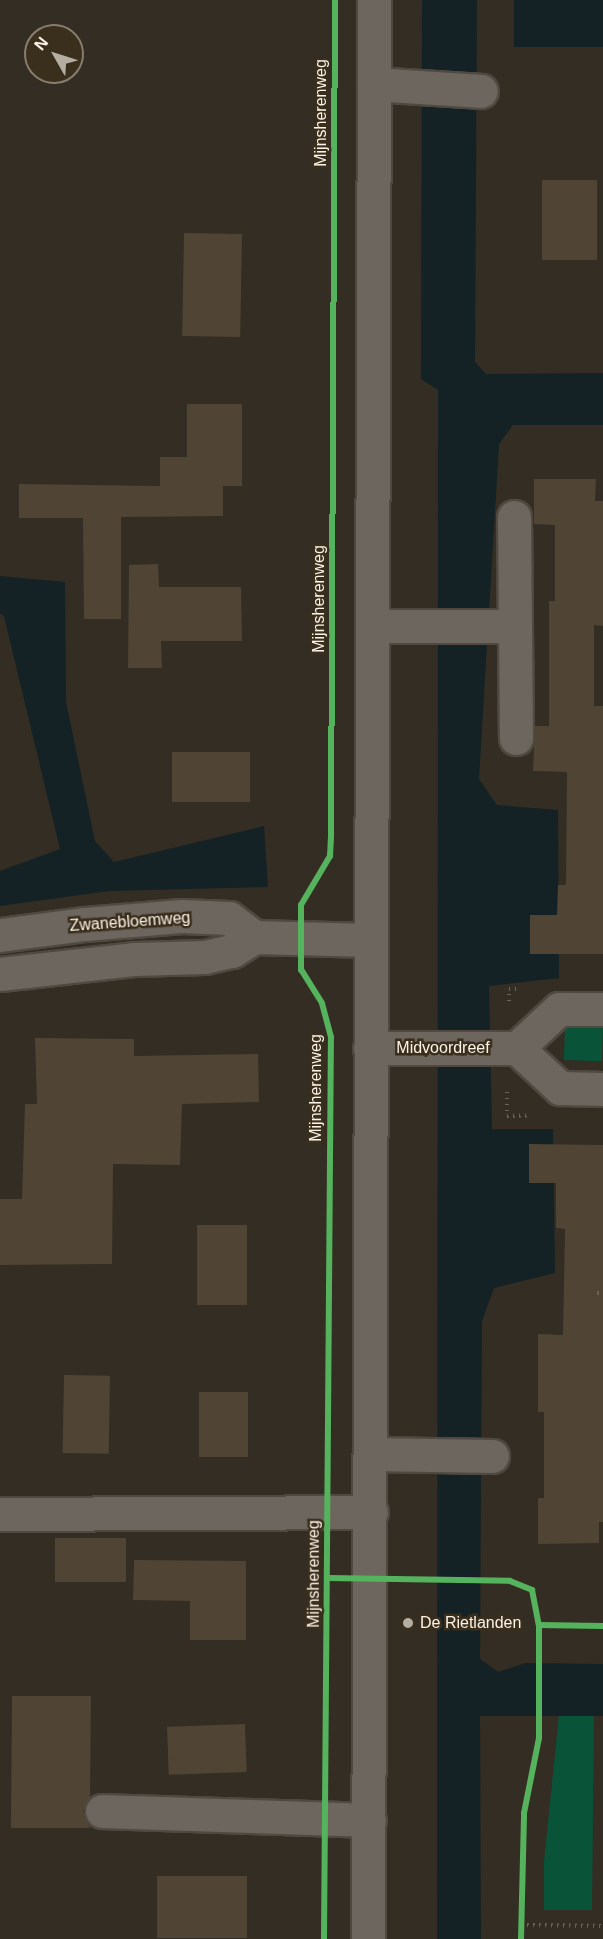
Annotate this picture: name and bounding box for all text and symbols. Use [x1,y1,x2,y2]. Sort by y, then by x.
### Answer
north arrow [24,24,84,84]
text: N [31,34,51,53]
street label: Mijnsherenweg [311,59,331,167]
street label: Mijnsherenweg [309,545,329,653]
street label: Zwanebloemweg [69,908,191,936]
street label: Mijnsherenweg [306,1034,326,1142]
street label: Midvoordreef [396,1038,490,1058]
street label: Mijnsherenweg [304,1520,324,1628]
place label: De Rietlanden [420,1613,521,1633]
marker: De Rietlanden [401,1616,415,1630]

